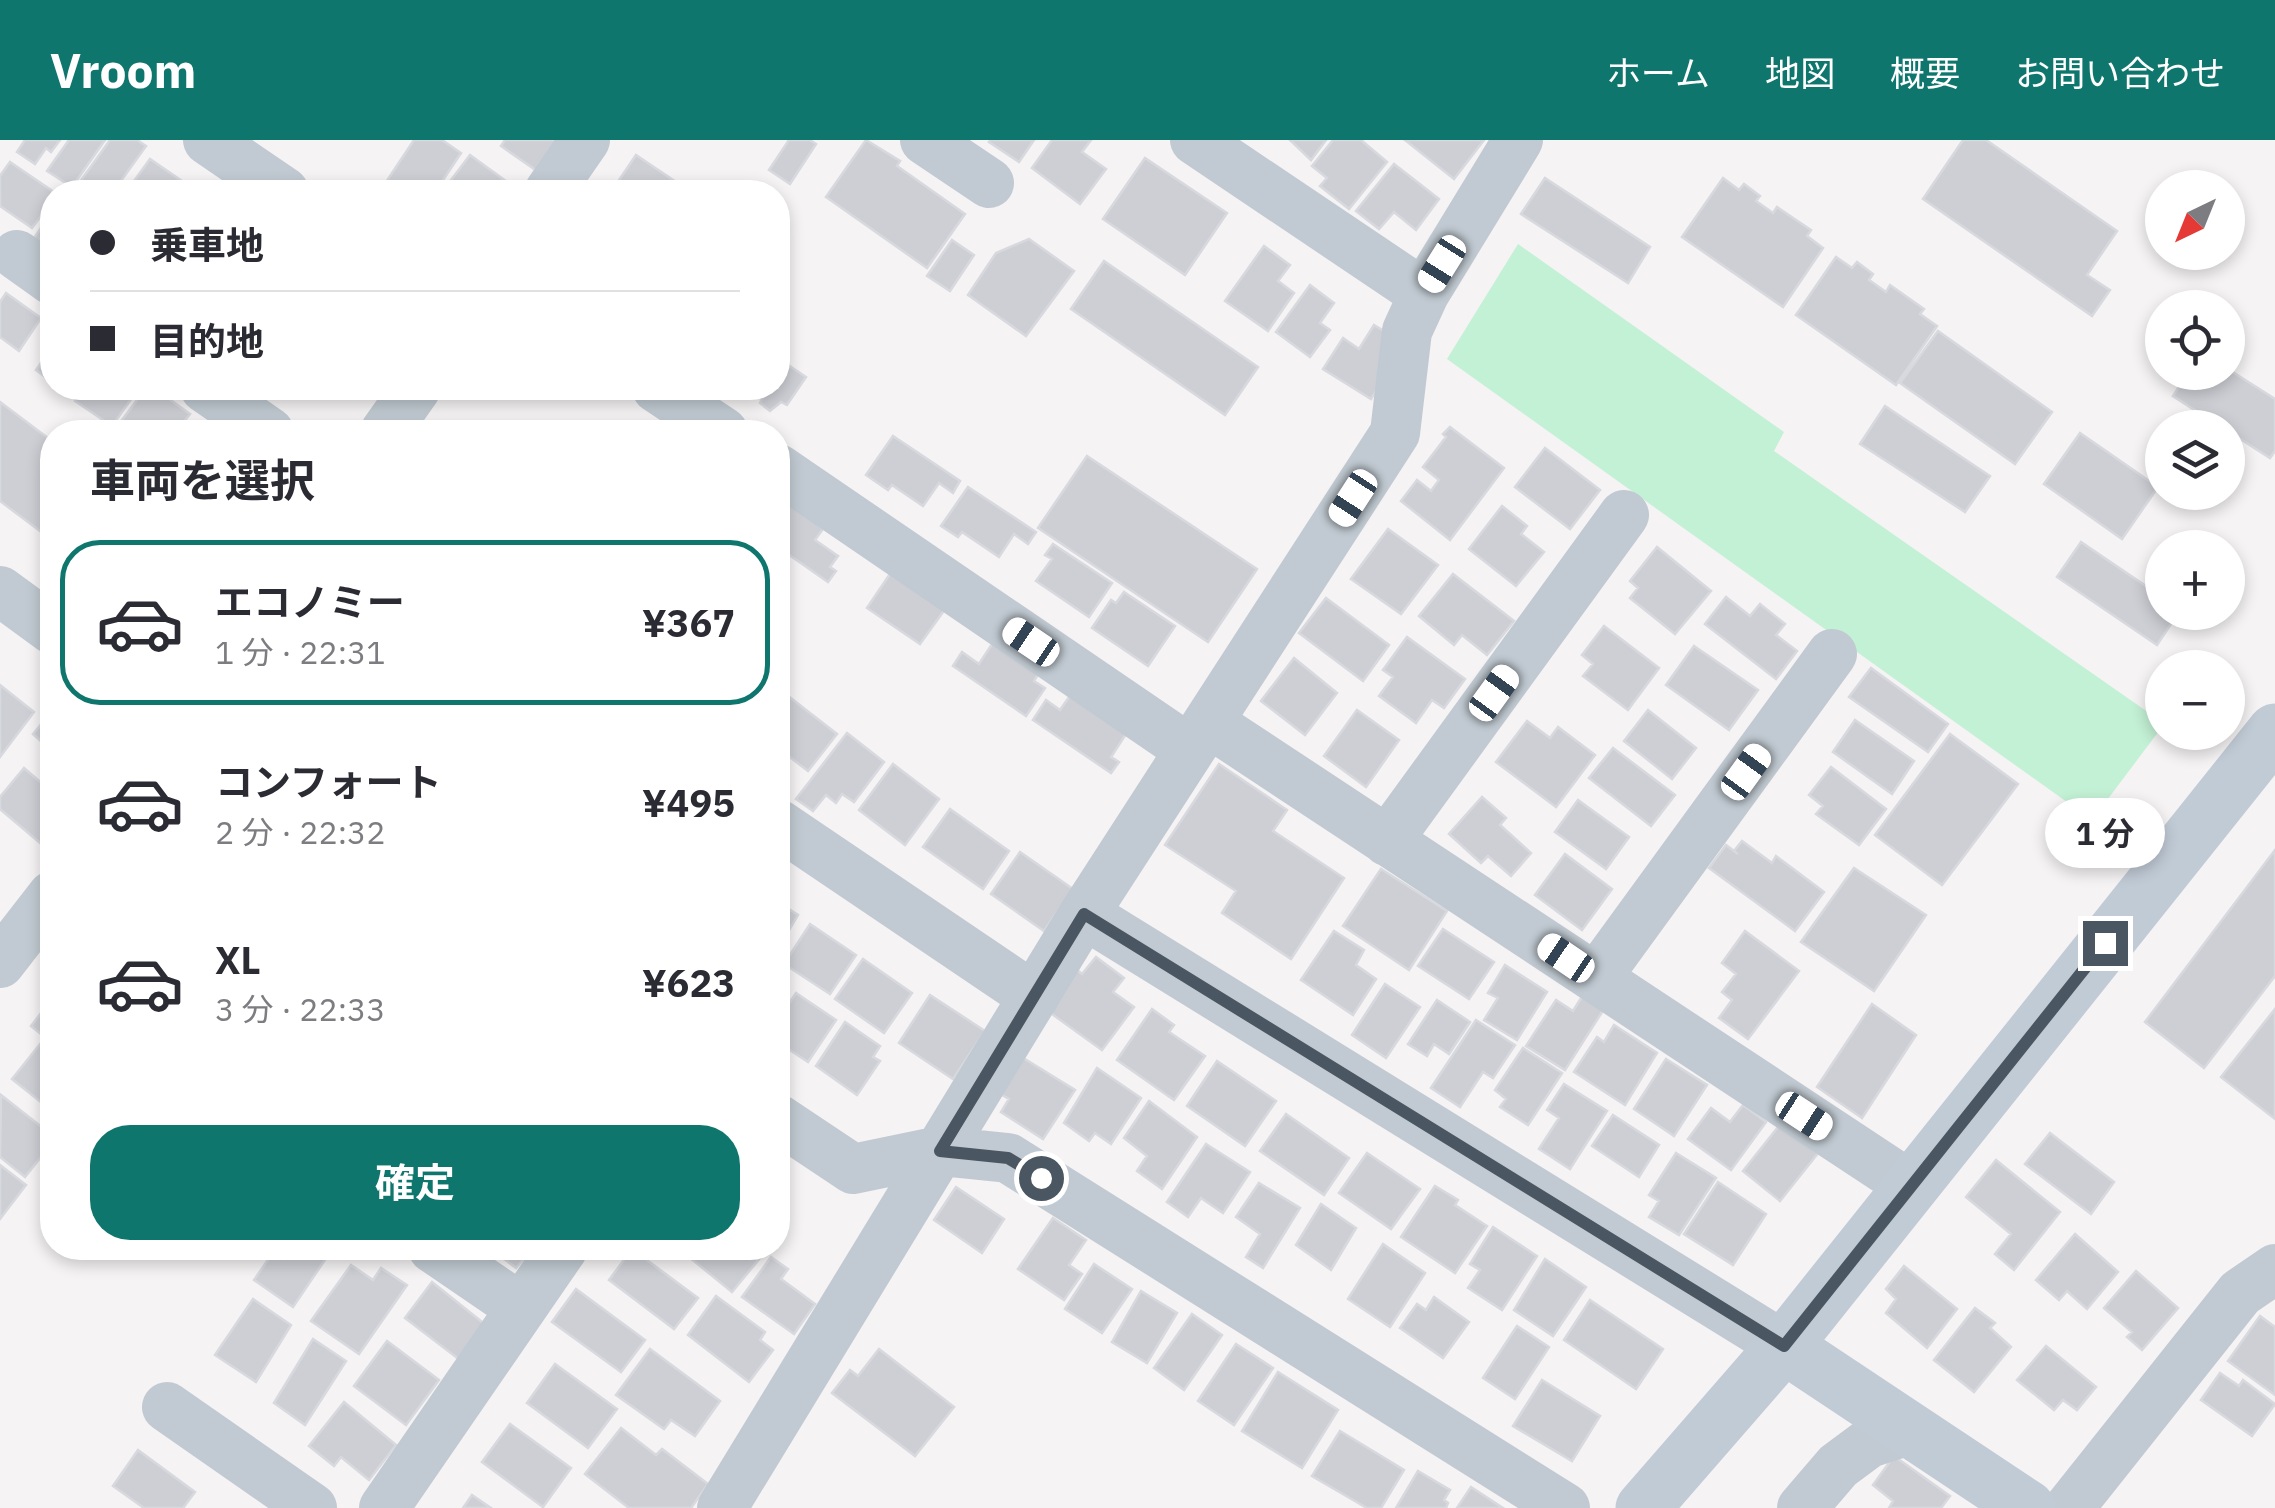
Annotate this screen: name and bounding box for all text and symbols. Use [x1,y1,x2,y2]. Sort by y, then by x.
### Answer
text: Vroom [50,39,196,101]
text: ホーム [1606,50,1710,96]
text: 地図 [1765,50,1835,96]
text: 概要 [1890,50,1960,96]
text: お問い合わせ [2015,50,2225,96]
north arrow [2145,170,2245,270]
map controls [2145,170,2245,750]
text: 乗車地 [150,220,264,269]
car [1413,231,1471,297]
button: locate [2145,290,2245,390]
text: 目的地 [150,316,264,365]
button: layers [2145,410,2245,510]
text: 車両を選択 [90,451,315,509]
car [1324,465,1382,531]
button: + [2145,530,2245,630]
text: エコノミー [215,577,405,626]
icon: car [95,578,185,668]
text: ¥367 [642,598,735,647]
car [998,613,1064,671]
text: 1 分 · 22:31 [215,631,385,673]
button: − [2145,650,2245,750]
car [1464,660,1524,726]
car [1716,739,1776,805]
text: コンフォート [215,757,442,806]
icon: car [95,758,185,848]
text: ¥495 [642,778,735,827]
callout: 1 分 [2045,798,2165,868]
text: 2 分 · 22:32 [215,811,385,853]
text: 1 分 [2076,812,2134,854]
route end [2083,921,2128,966]
car [1533,929,1599,987]
text: XL [215,935,261,984]
icon: car [95,938,185,1028]
text: ¥623 [642,958,735,1007]
text: 3 分 · 22:33 [215,988,385,1030]
car [1771,1087,1837,1145]
button: 確定 [90,1125,740,1240]
route start [1019,1156,1064,1201]

